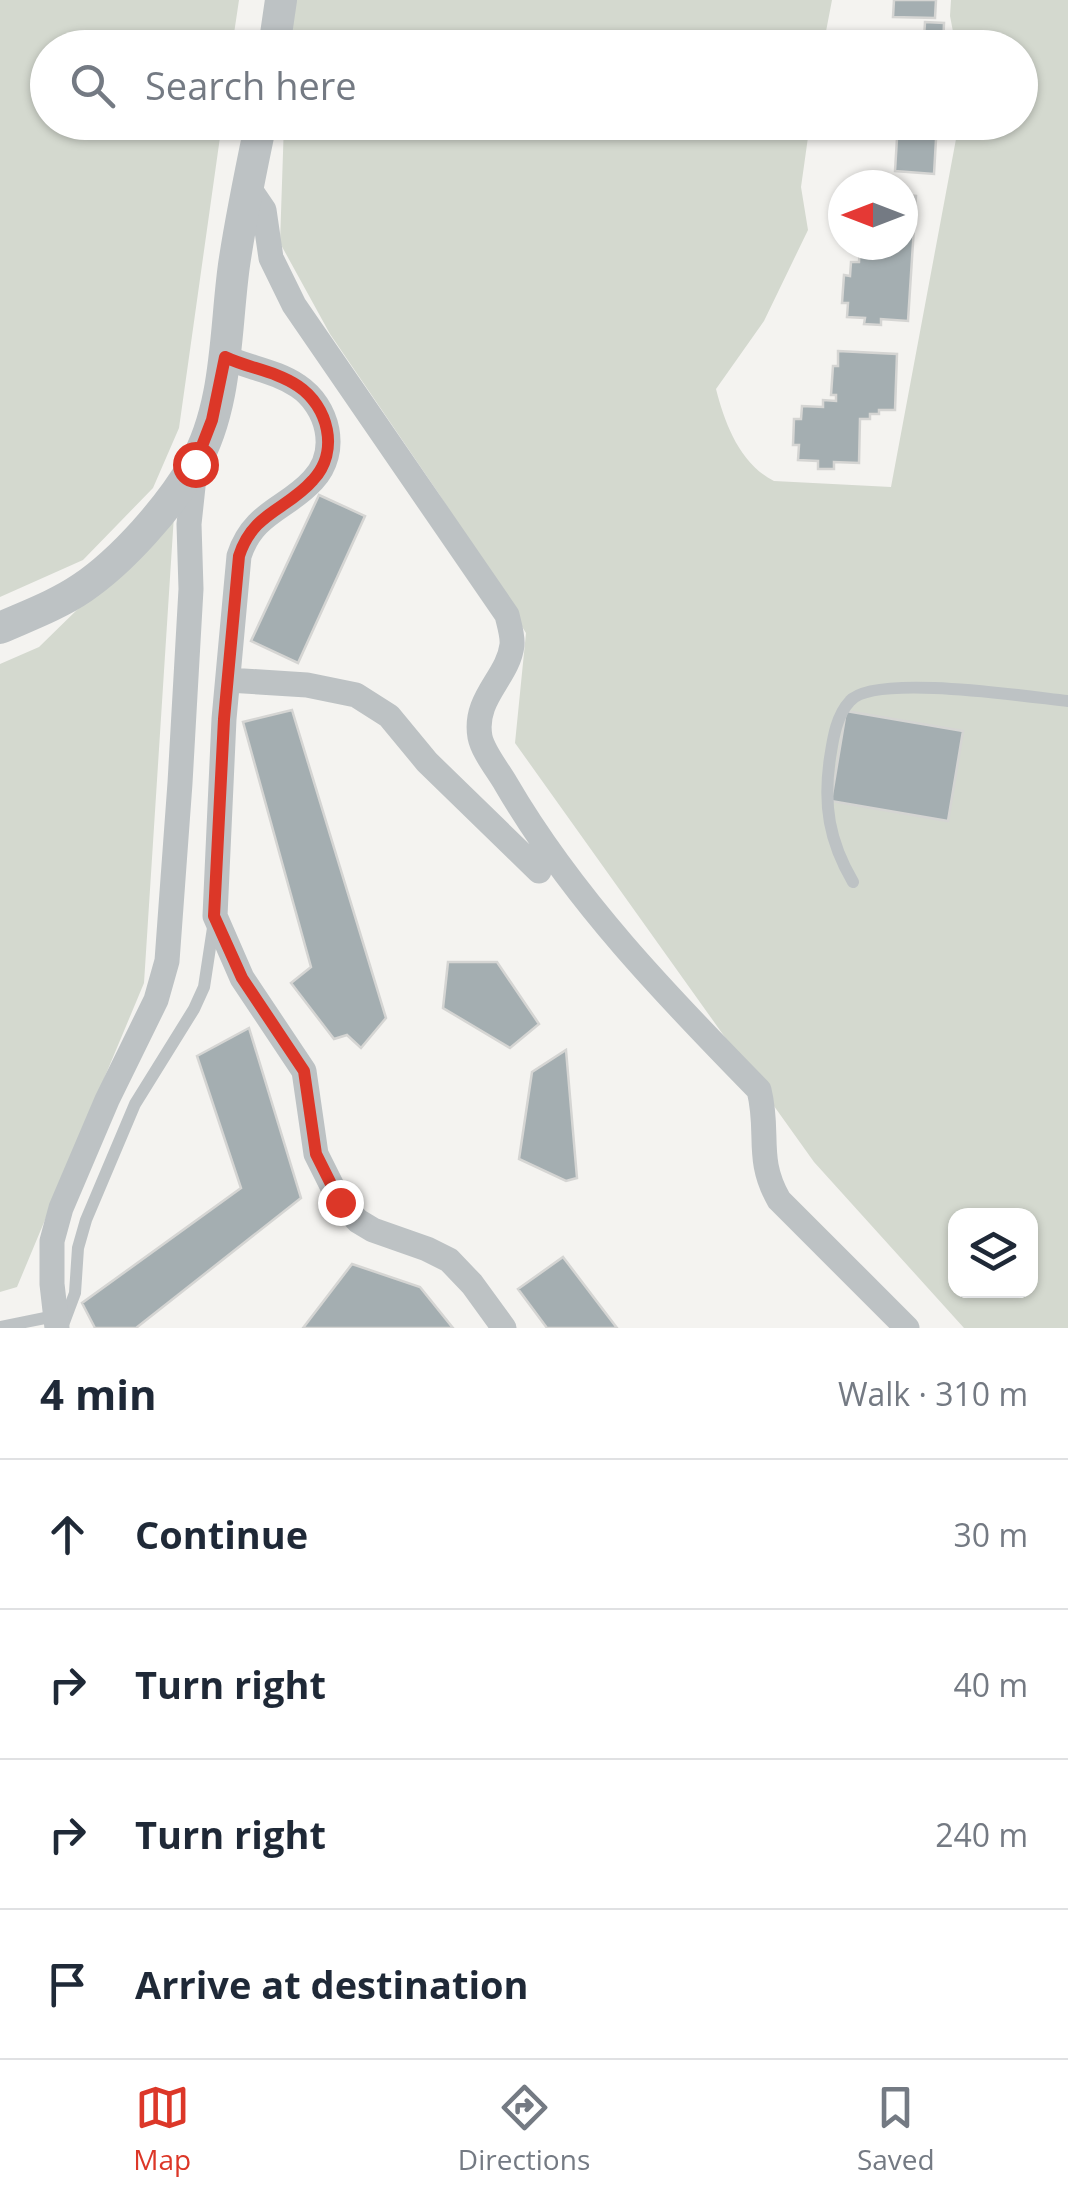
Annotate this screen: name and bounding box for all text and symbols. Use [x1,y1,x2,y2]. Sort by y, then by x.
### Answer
search box [30,30,1038,140]
icon: search [65,58,120,113]
text: Search here [145,59,357,111]
north arrow [828,170,918,260]
route start [173,442,219,488]
route end [318,1180,364,1226]
map controls [948,1208,1038,1298]
button: layers [948,1208,1038,1298]
text: 4 min [40,1365,157,1422]
text: Walk · 310 m [838,1372,1028,1415]
icon: ahead [40,1507,95,1562]
text: Continue [135,1508,308,1560]
text: 30 m [953,1513,1028,1556]
icon: right [40,1657,95,1712]
text: Turn right [135,1658,326,1710]
text: 40 m [953,1663,1028,1706]
icon: right [40,1807,95,1862]
text: Turn right [135,1808,326,1860]
text: 240 m [935,1813,1028,1856]
icon: arrive [40,1957,95,2012]
text: Arrive at destination [135,1958,529,2010]
tab: Map [133,2080,191,2178]
tab: Directions [458,2080,590,2178]
tab: Saved [857,2080,935,2178]

